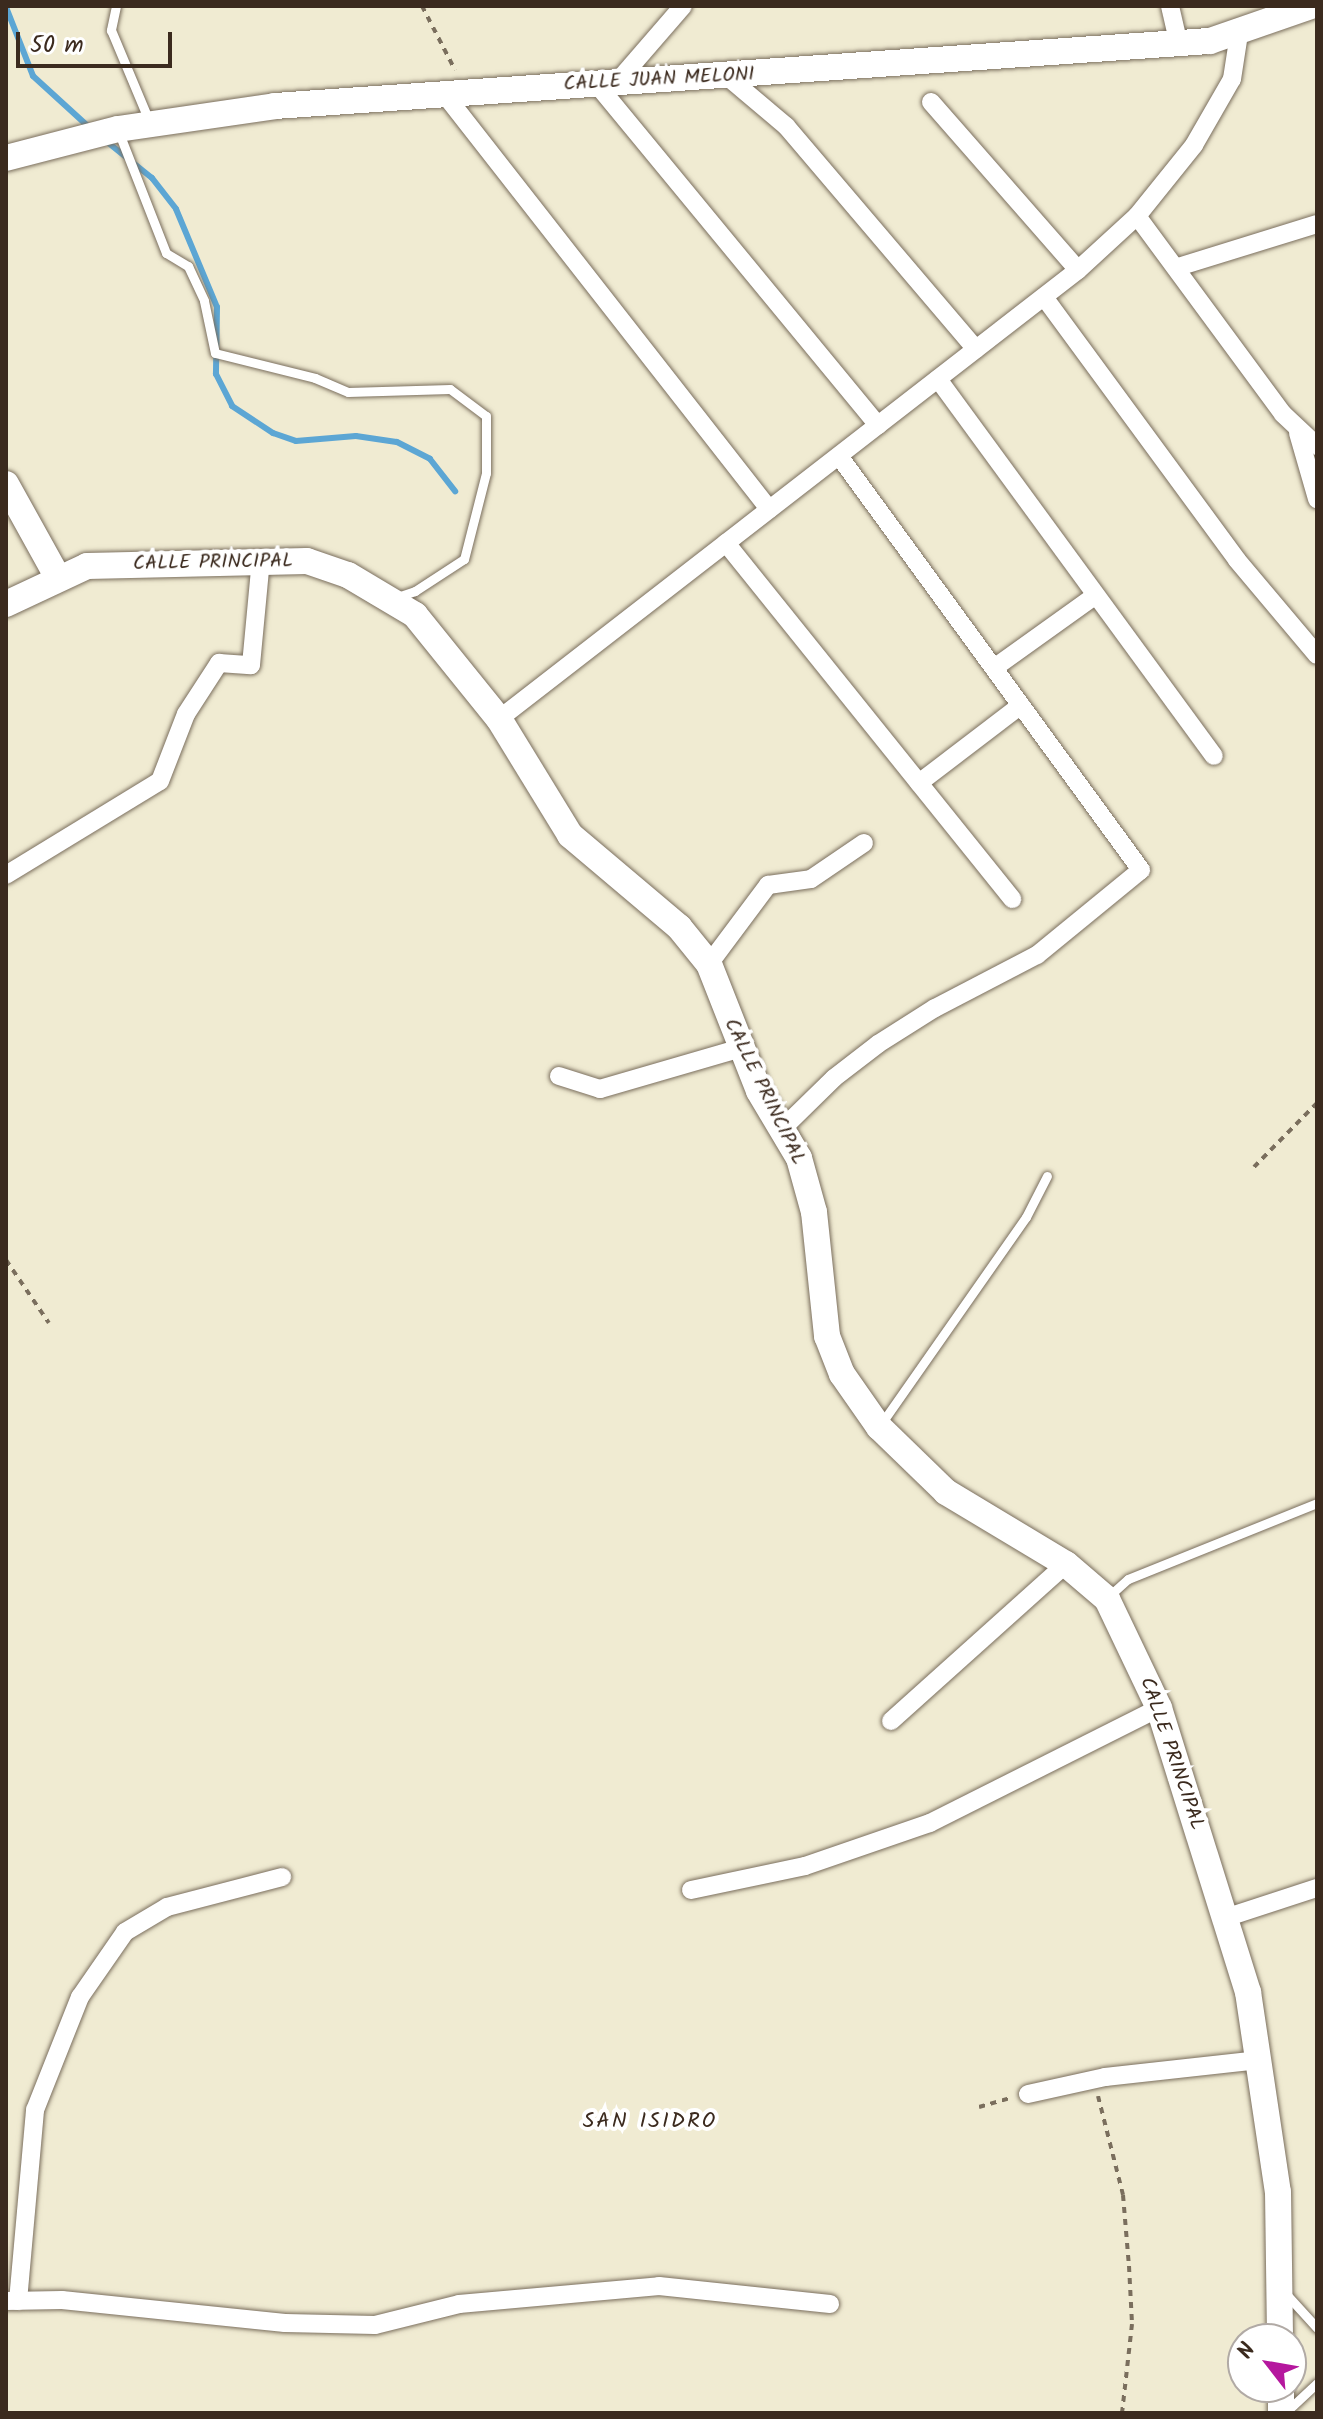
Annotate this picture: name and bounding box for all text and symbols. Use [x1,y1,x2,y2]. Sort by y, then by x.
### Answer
scale bar [20,16,176,66]
text: 50 m [30,26,84,65]
street label: CALLE JUAN MELONI [563,63,755,97]
street label: CALLE PRINCIPAL [133,550,293,576]
street label: CALLE PRINCIPAL [718,1015,810,1169]
street label: CALLE PRINCIPAL [1134,1674,1208,1834]
district label: SAN ISIDRO [583,2109,717,2135]
north arrow [1227,2323,1307,2403]
text: N [1229,2336,1266,2366]

